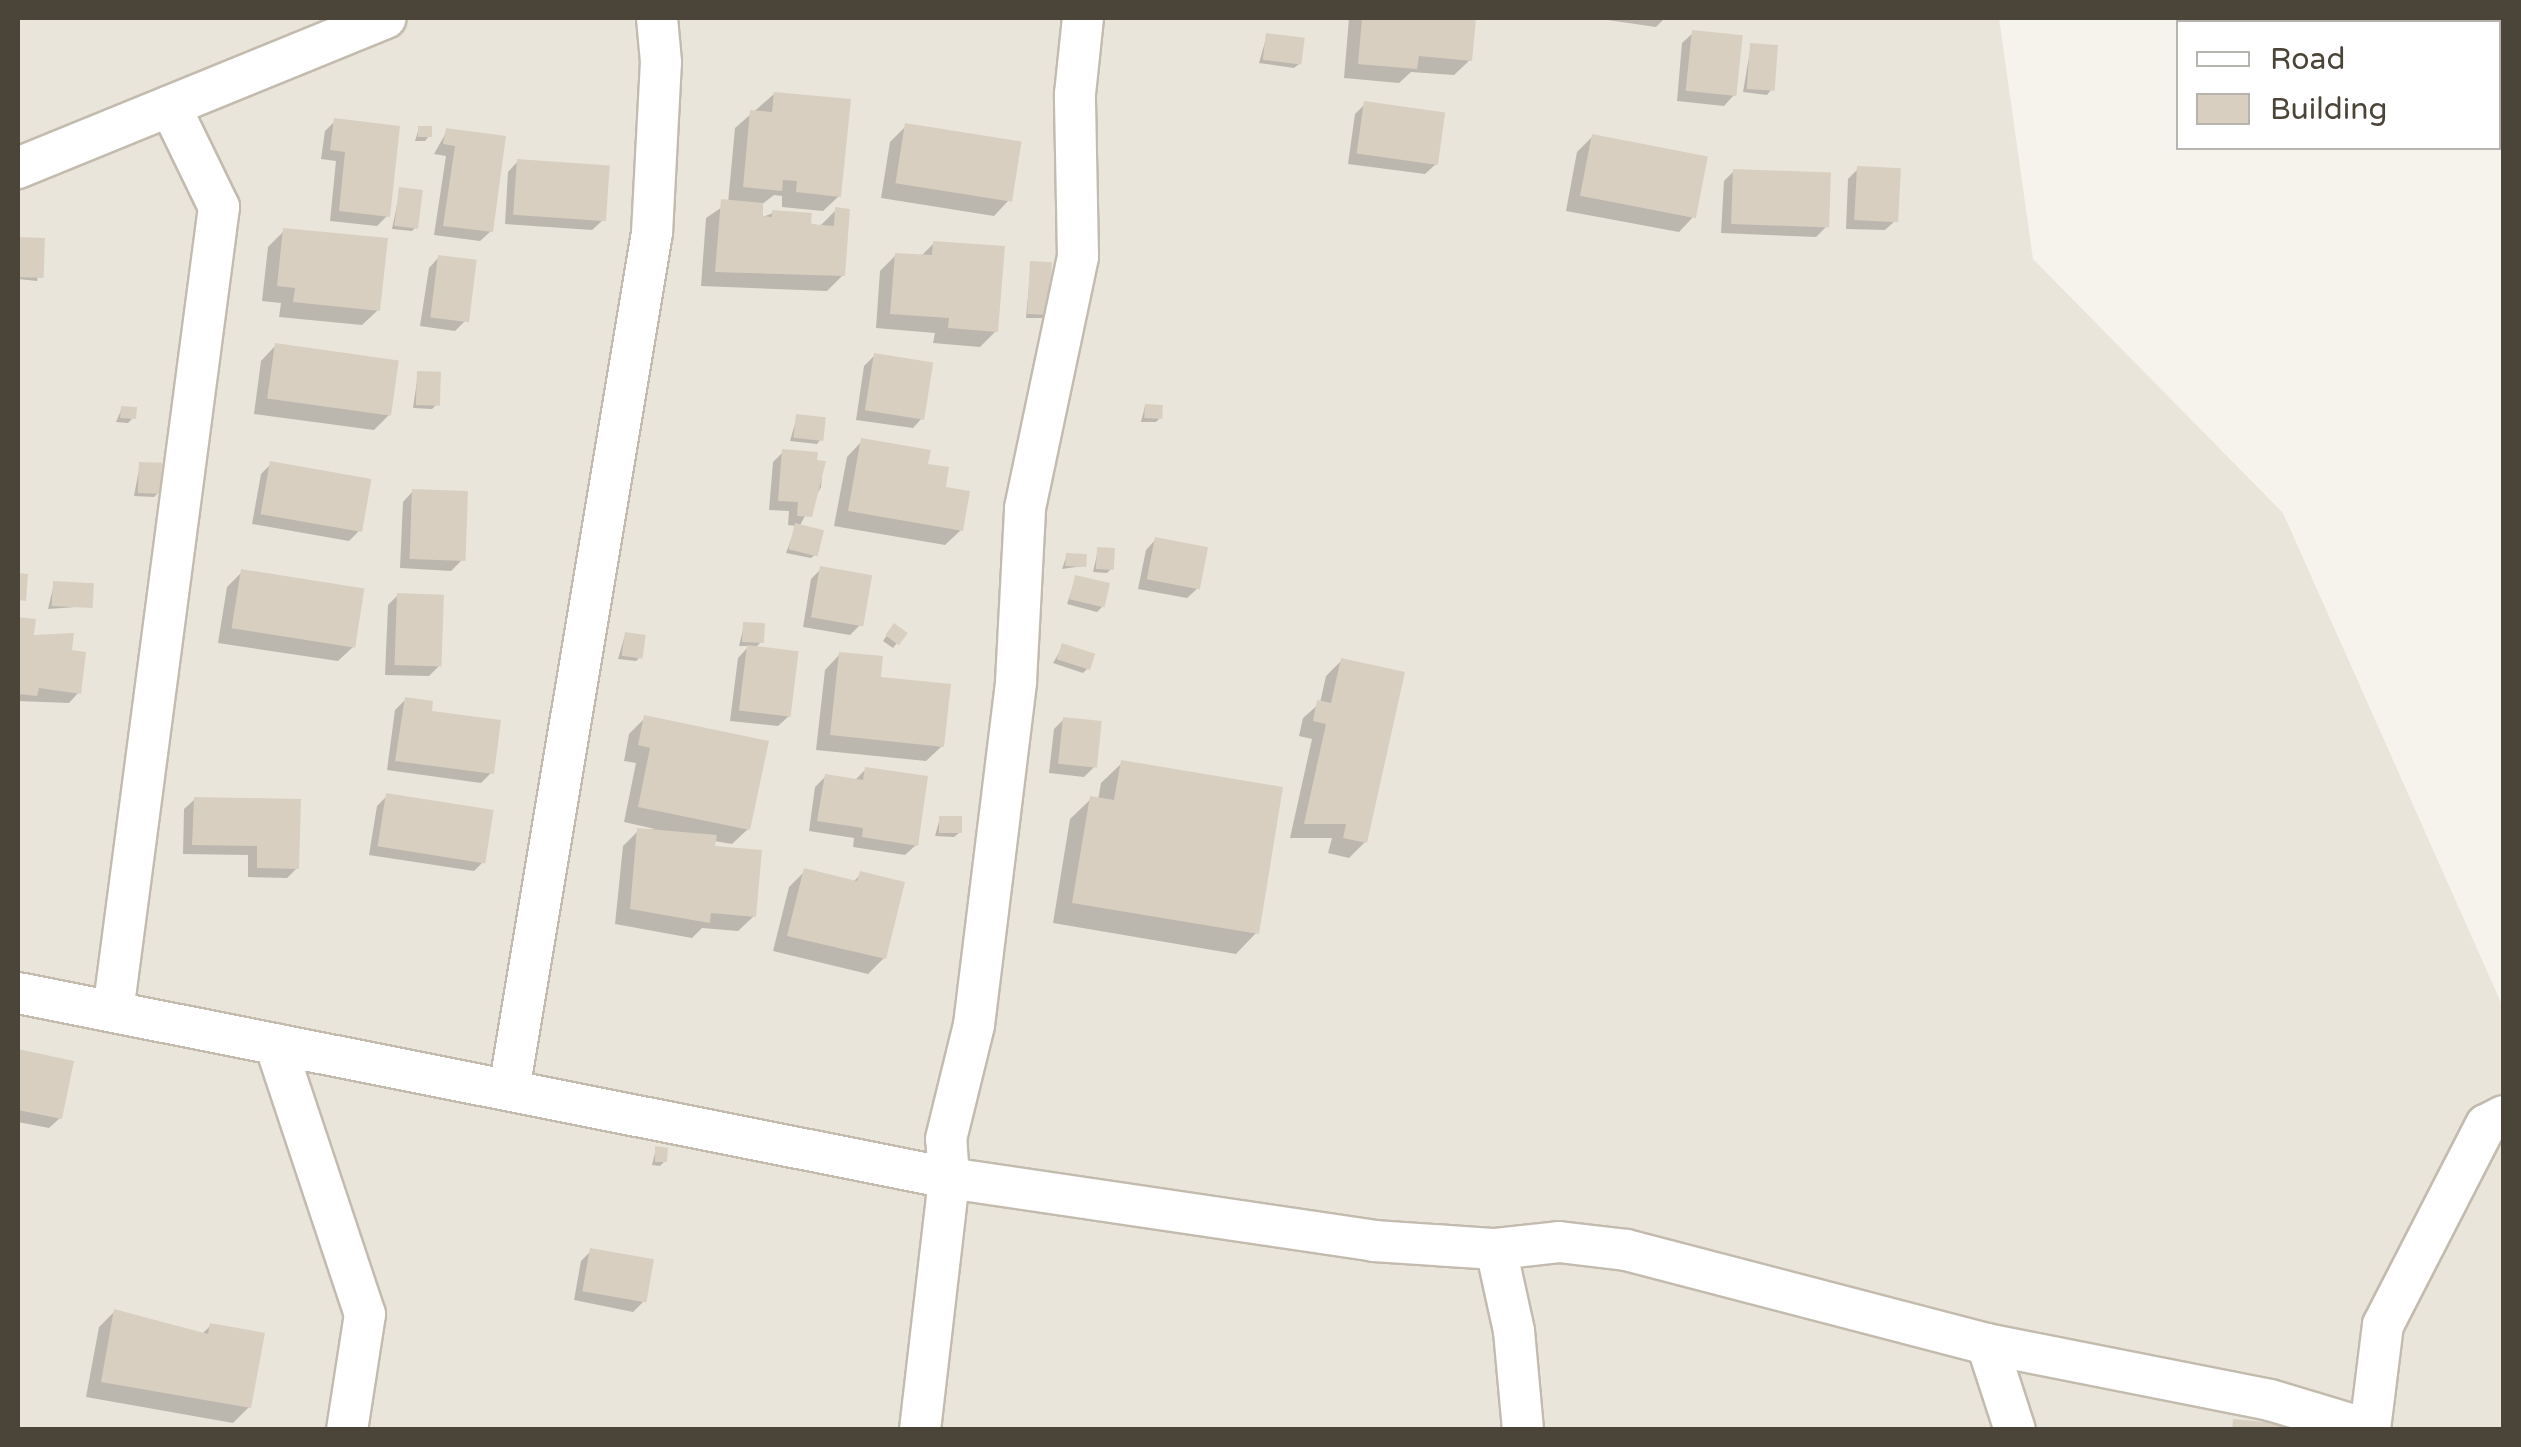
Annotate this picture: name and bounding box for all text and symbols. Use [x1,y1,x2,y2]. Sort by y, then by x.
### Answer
legend [2176,20,2501,150]
text: Road [2270,41,2345,78]
text: Building [2270,91,2387,128]

